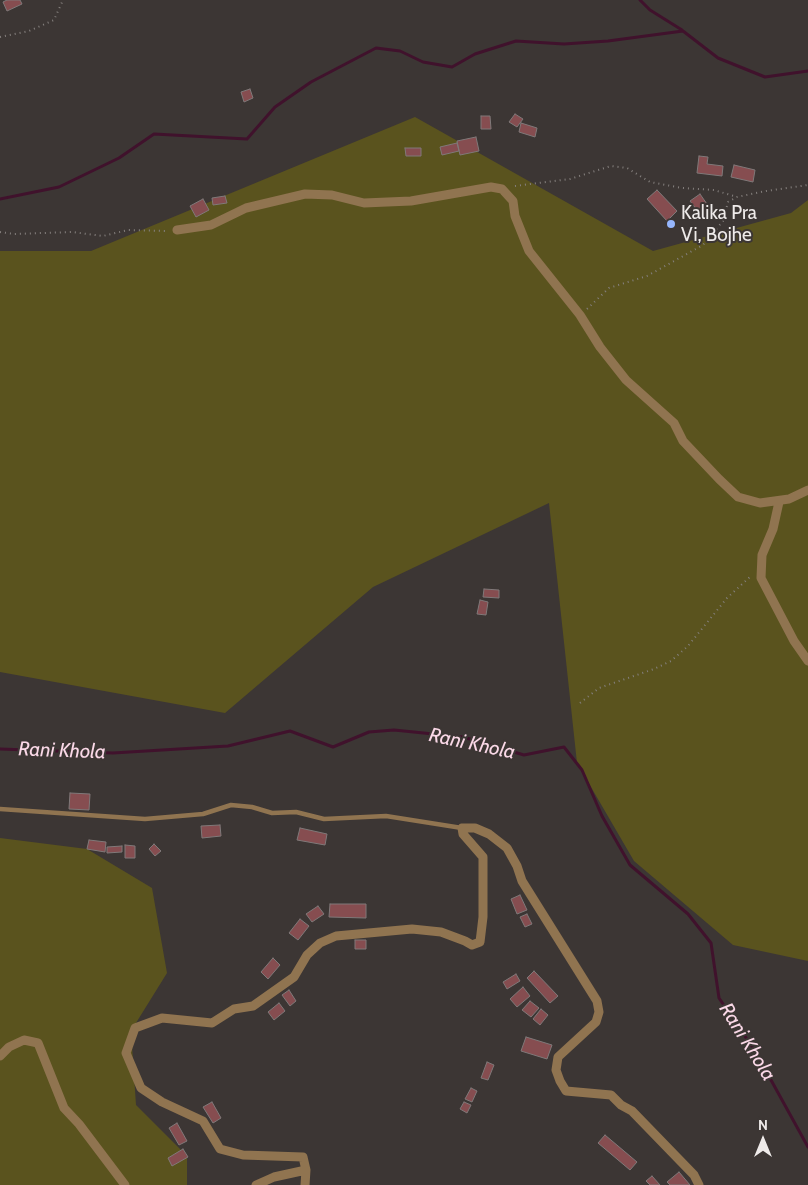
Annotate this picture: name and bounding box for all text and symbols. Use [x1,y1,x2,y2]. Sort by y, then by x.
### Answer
place label: Kalika Pra Vi, Bojhe [681,202,757,246]
marker: Kalika Pra Vi, Bojhe [665,218,677,230]
water label: Rani Khola [427,723,517,765]
water label: Rani Khola [18,737,106,765]
water label: Rani Khola [714,999,780,1085]
north arrow [738,1115,788,1165]
text: N [758,1116,768,1134]

